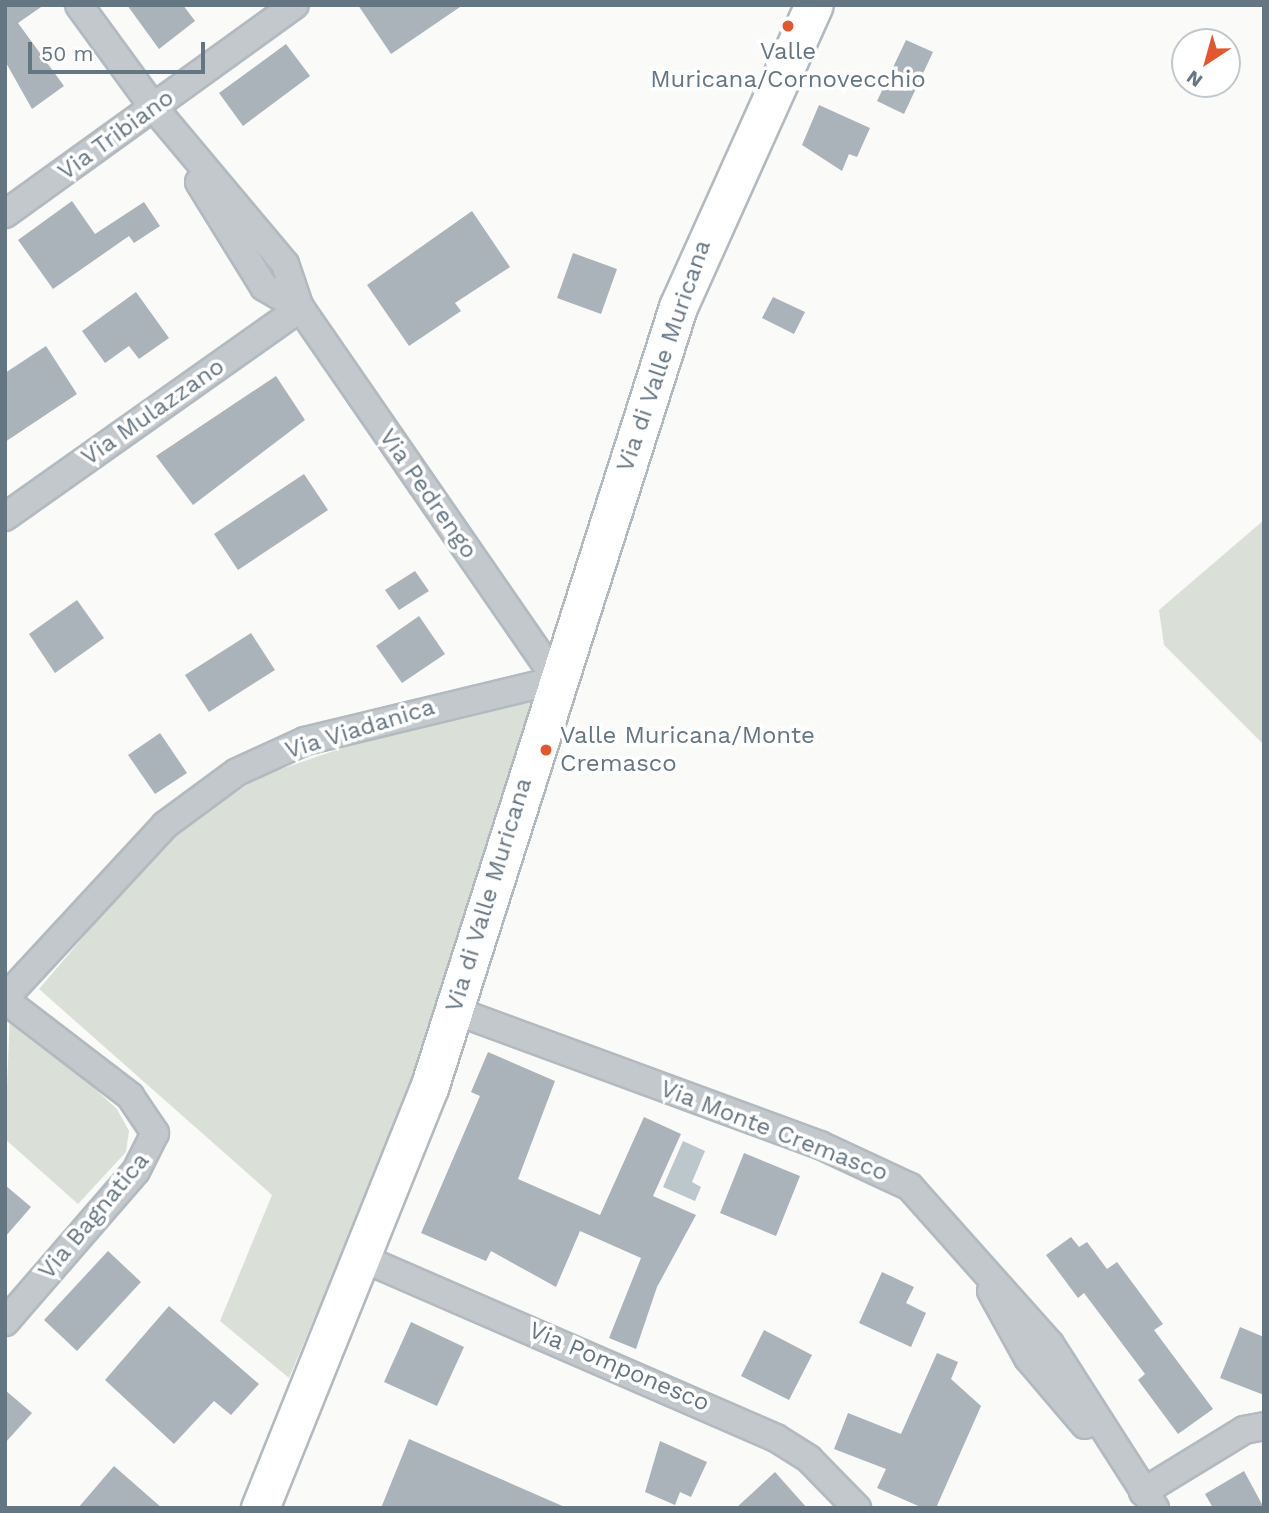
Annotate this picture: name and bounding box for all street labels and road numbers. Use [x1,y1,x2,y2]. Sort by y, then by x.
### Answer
street label: Via Tribiano [52,83,180,187]
street label: Via di Valle Muricana [611,236,717,476]
street label: Via Mulazzano [76,352,230,472]
street label: Via Pedrengo [373,423,483,565]
street label: Via Viadanica [281,692,439,766]
street label: Via di Valle Muricana [439,774,539,1016]
street label: Via Monte Cremasco [656,1074,892,1188]
street label: Via Bagnatica [32,1147,156,1285]
street label: Via Pomponesco [524,1316,714,1418]

